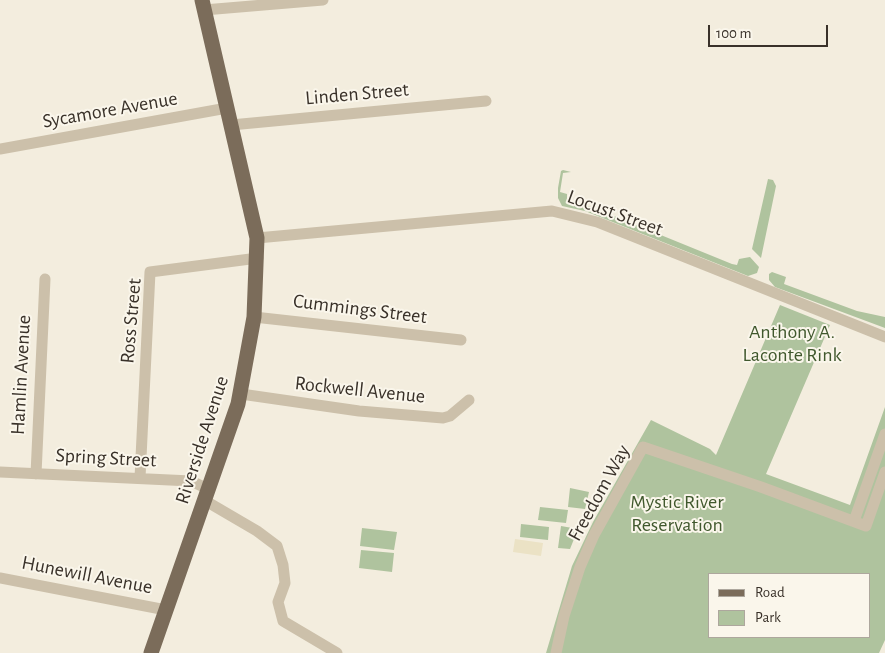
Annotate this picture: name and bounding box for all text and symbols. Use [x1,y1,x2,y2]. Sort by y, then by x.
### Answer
scale bar [710,15,830,47]
text: 100 m [716,26,751,41]
street label: Linden Street [304,78,410,110]
street label: Sycamore Avenue [41,86,179,134]
street label: Locust Street [564,185,666,241]
street label: Ross Street [115,277,147,365]
street label: Cummings Street [292,289,428,329]
street label: Hamlin Avenue [6,314,36,436]
park label: Anthony A. Laconte Rink [742,320,842,367]
street label: Rockwell Avenue [294,371,426,409]
street label: Riverside Avenue [170,373,234,507]
street label: Freedom Way [563,441,635,545]
street label: Spring Street [55,443,157,473]
park label: Mystic River Reservation [630,490,724,537]
street label: Hunewill Avenue [20,551,154,599]
legend [708,573,870,638]
text: Road [755,585,785,600]
text: Park [755,610,781,625]

